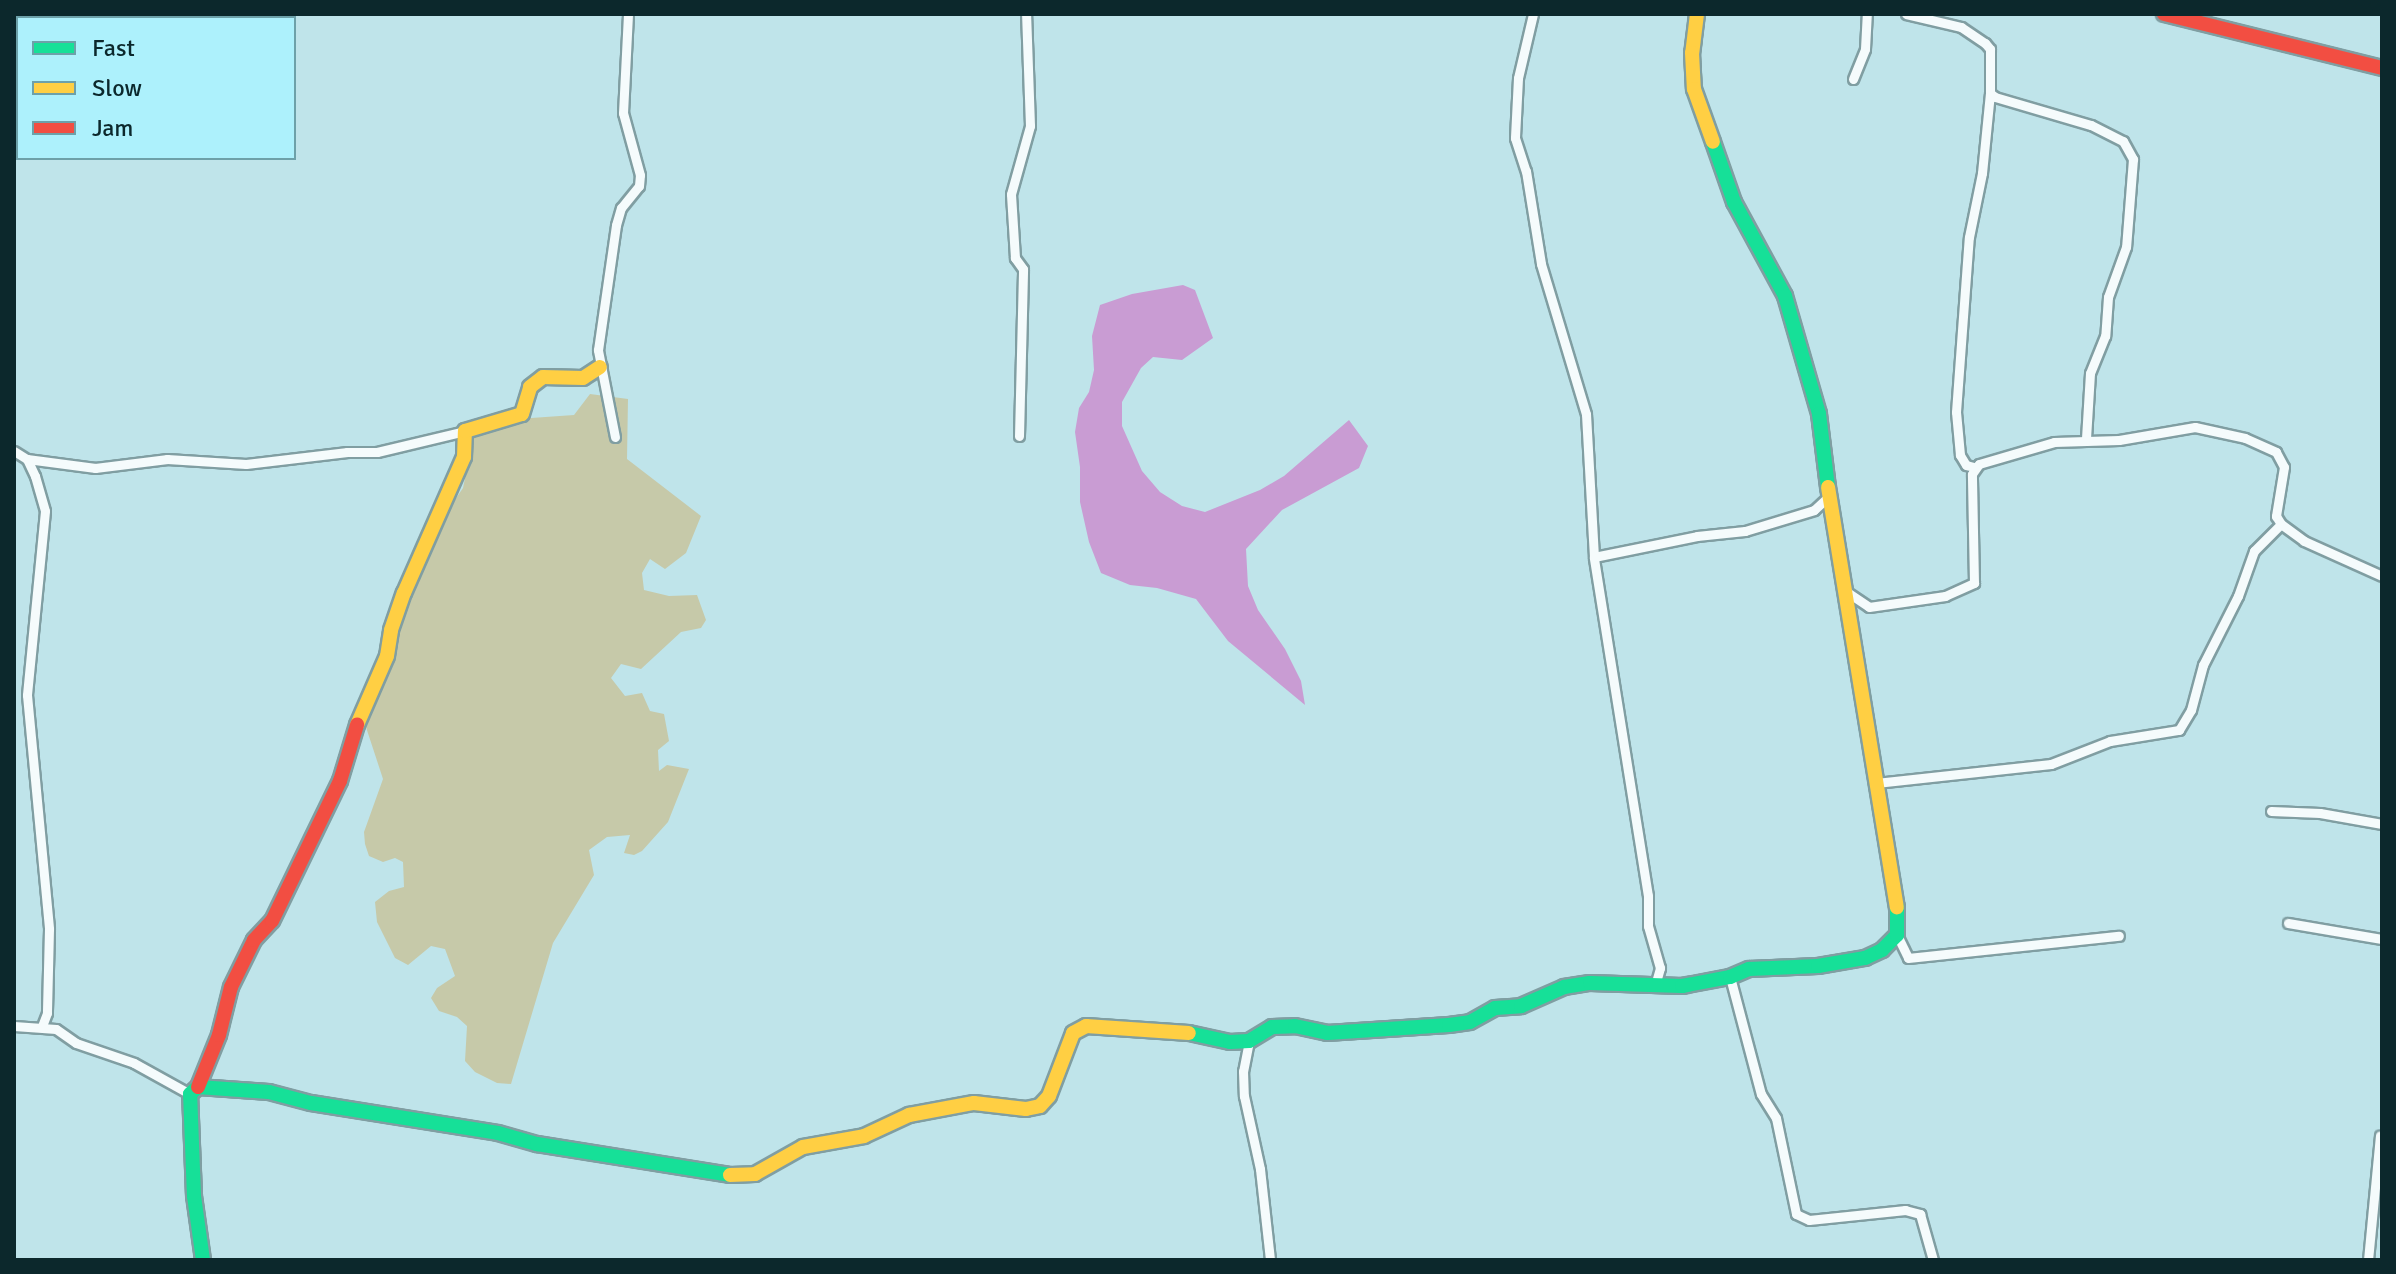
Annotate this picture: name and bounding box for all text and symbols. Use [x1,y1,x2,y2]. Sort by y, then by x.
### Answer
legend [16,16,296,160]
text: Fast [92,33,135,63]
text: Slow [92,73,142,103]
text: Jam [92,113,133,143]

